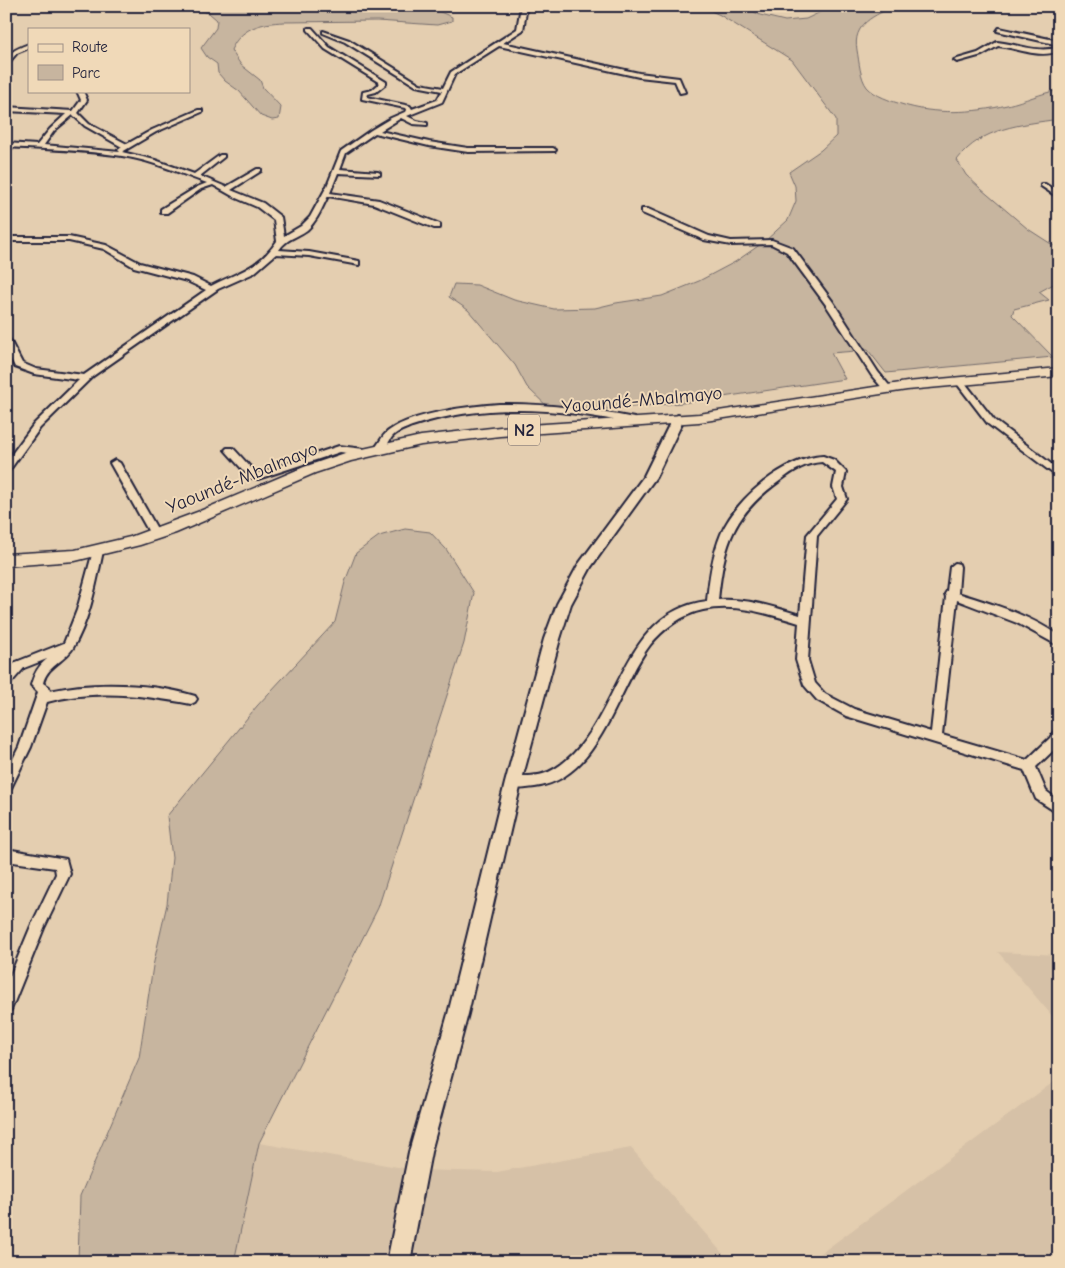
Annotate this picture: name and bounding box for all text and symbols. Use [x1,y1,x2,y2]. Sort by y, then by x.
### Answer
legend [28,28,190,92]
text: Route [72,38,108,56]
text: Parc [72,64,100,82]
street label: Yaoundé-Mbalmayo [561,382,723,418]
road number: N2 [508,414,540,446]
street label: Yaoundé-Mbalmayo [163,438,321,518]

